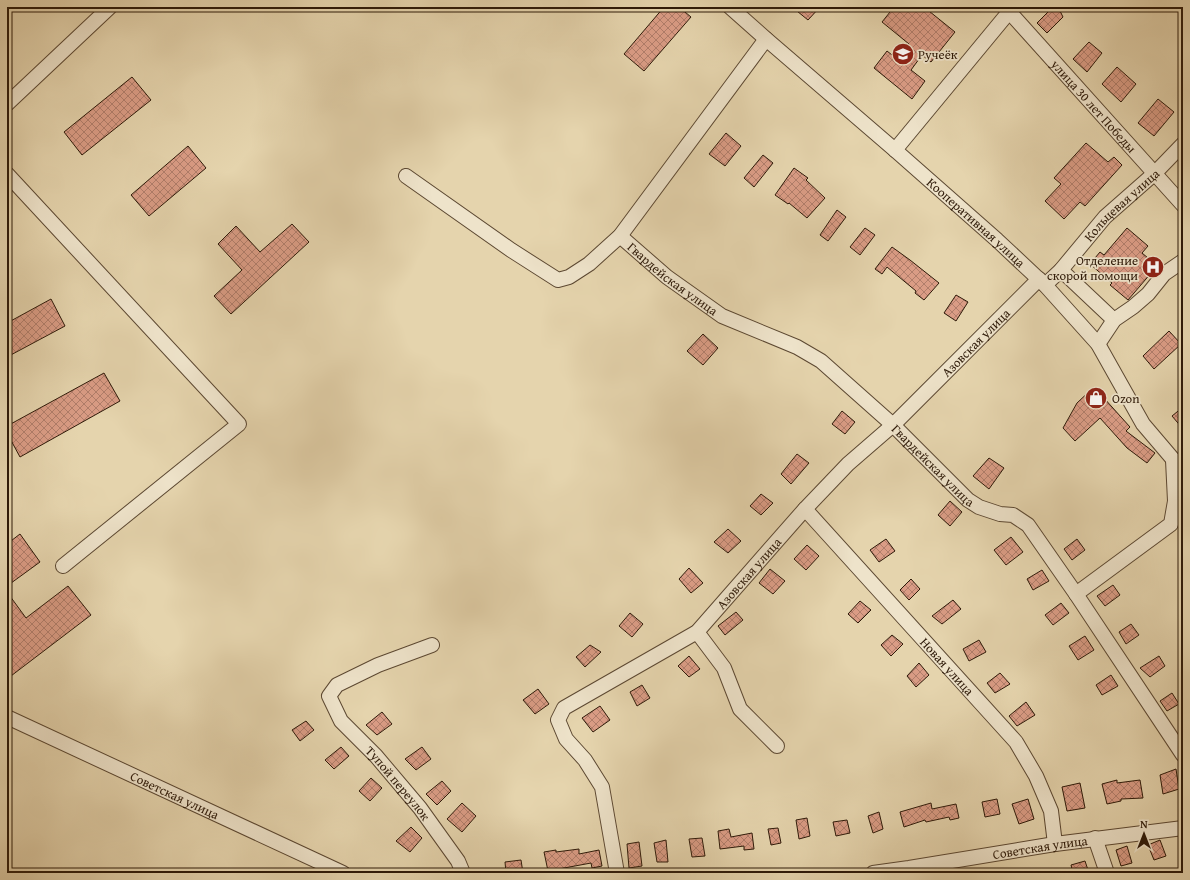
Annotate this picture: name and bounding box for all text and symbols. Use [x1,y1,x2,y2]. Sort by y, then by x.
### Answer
school or university icon: Ручеёк [890,41,916,67]
place label: Ручеёк [918,45,958,64]
street label: улица 30 лет Победы [1046,54,1141,157]
street label: Кольцевая улица [1079,163,1164,245]
street label: Кооперативная улица [923,173,1030,272]
street label: Гвардейская улица [623,237,723,320]
place label: Отделение скорой помощи [1047,251,1138,285]
hospital icon: Отделение скорой помощи [1140,254,1166,280]
street label: Азовская улица [937,303,1015,381]
shop icon: Ozon [1083,385,1109,411]
place label: Ozon [1112,389,1140,408]
street label: Гвардейская улица [888,420,979,512]
street label: Азовская улица [712,533,786,613]
street label: Новая улица [916,633,979,700]
street label: Тупой переулок [361,741,435,824]
street label: Советская улица [127,766,223,824]
north arrow [1124,814,1164,854]
text: N [1140,816,1148,832]
street label: Советская улица [991,830,1089,864]

